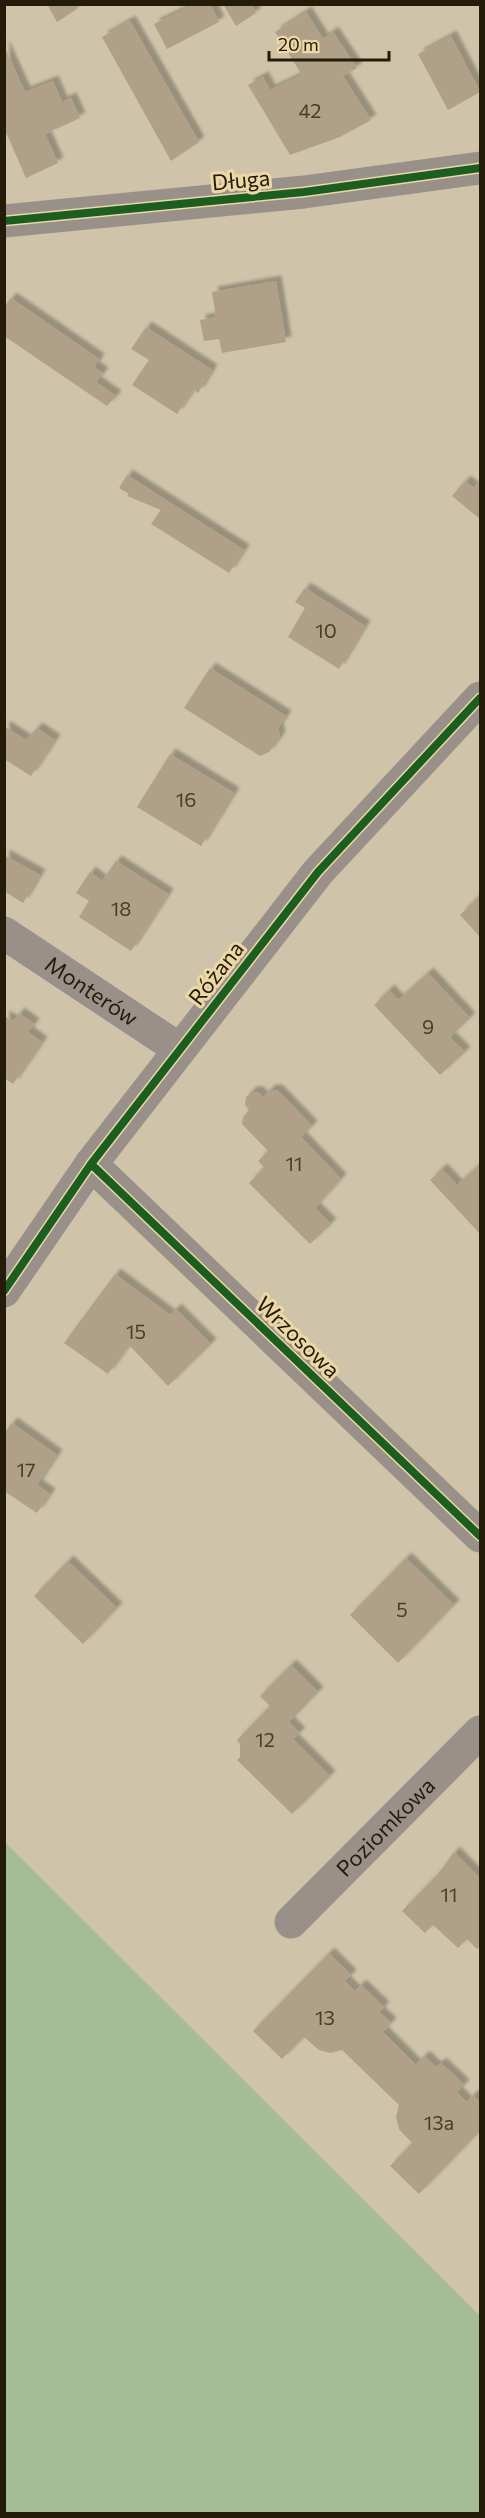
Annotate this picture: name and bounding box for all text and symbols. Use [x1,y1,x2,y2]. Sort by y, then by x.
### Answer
scale bar [269,24,389,62]
text: 20 m [278,33,319,55]
house number: 42 [299,98,321,122]
street label: Długa [211,164,271,195]
house number: 10 [315,618,337,642]
house number: 16 [176,787,196,811]
house number: 18 [111,896,131,920]
street label: Różana [182,935,249,1010]
street label: Monterów [40,950,144,1031]
house number: 9 [422,1014,434,1038]
house number: 11 [285,1151,303,1175]
street label: Wrzosowa [251,1290,346,1383]
house number: 15 [126,1319,146,1343]
house number: 17 [16,1457,36,1481]
house number: 5 [396,1597,408,1621]
house number: 12 [255,1727,275,1751]
street label: Poziomkowa [330,1772,440,1882]
house number: 11 [440,1882,458,1906]
house number: 13 [315,2005,335,2029]
house number: 13a [424,2110,454,2134]

